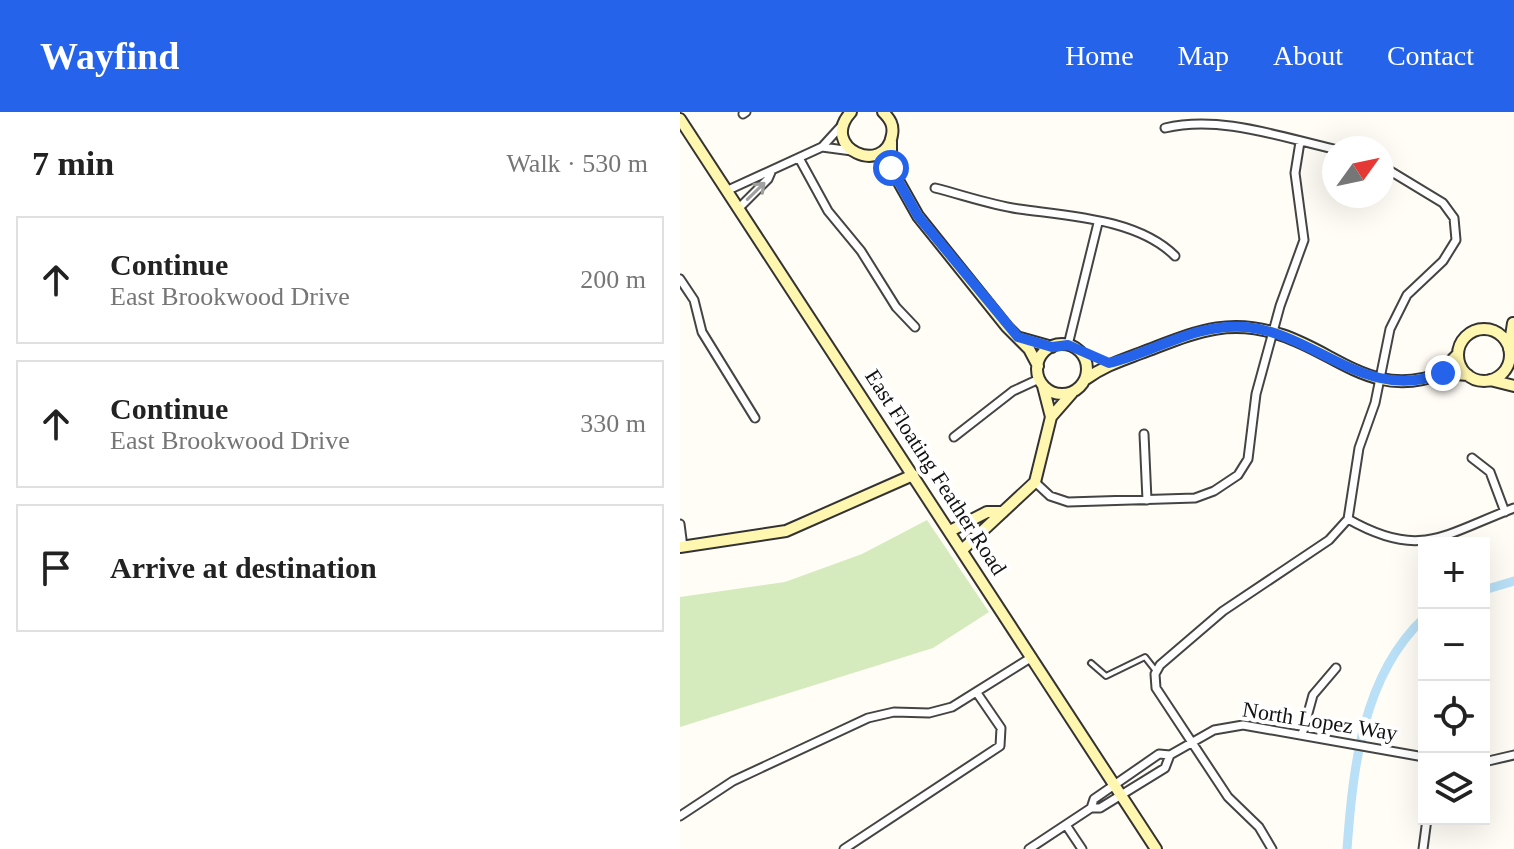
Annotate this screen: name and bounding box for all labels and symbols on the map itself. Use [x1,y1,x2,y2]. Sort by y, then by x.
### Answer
north arrow [1322,136,1394,208]
route start [873,150,909,186]
one-way arrow [746,182,765,201]
route end [1425,355,1461,391]
street label: East Floating Feather Road [860,364,1012,580]
street label: North Lopez Way [1241,696,1399,746]

